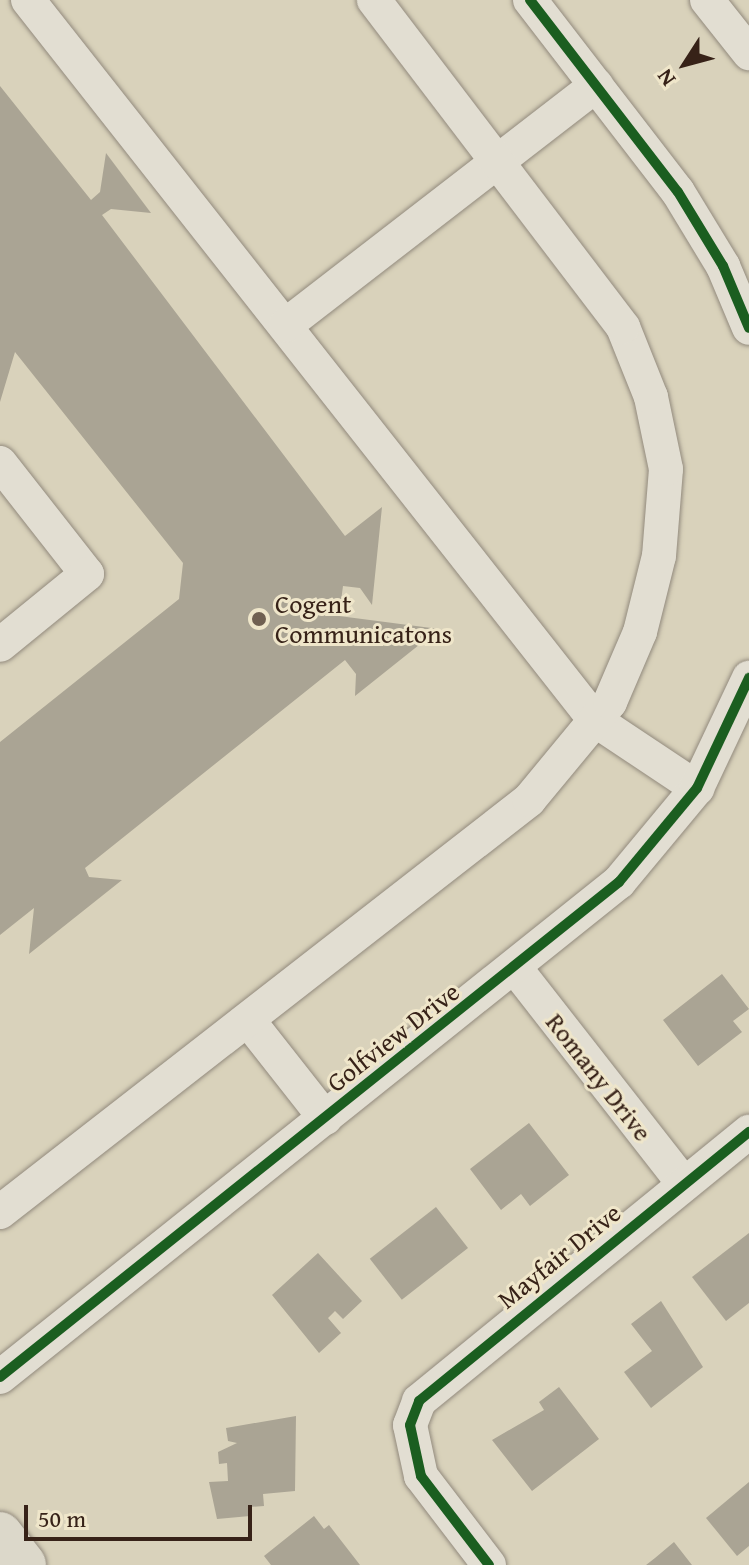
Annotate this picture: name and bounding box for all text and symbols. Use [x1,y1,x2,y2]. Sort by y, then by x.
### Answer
north arrow [645,24,725,104]
text: N [648,63,683,93]
place label: Cogent Communicatons [275,588,452,650]
marker: Cogent Communicatons [250,610,268,628]
street label: Golfview Drive [321,976,465,1098]
street label: Romany Drive [539,1007,659,1147]
street label: Mayfair Drive [491,1197,627,1315]
scale bar [28,1489,256,1539]
text: 50 m [38,1501,86,1536]

